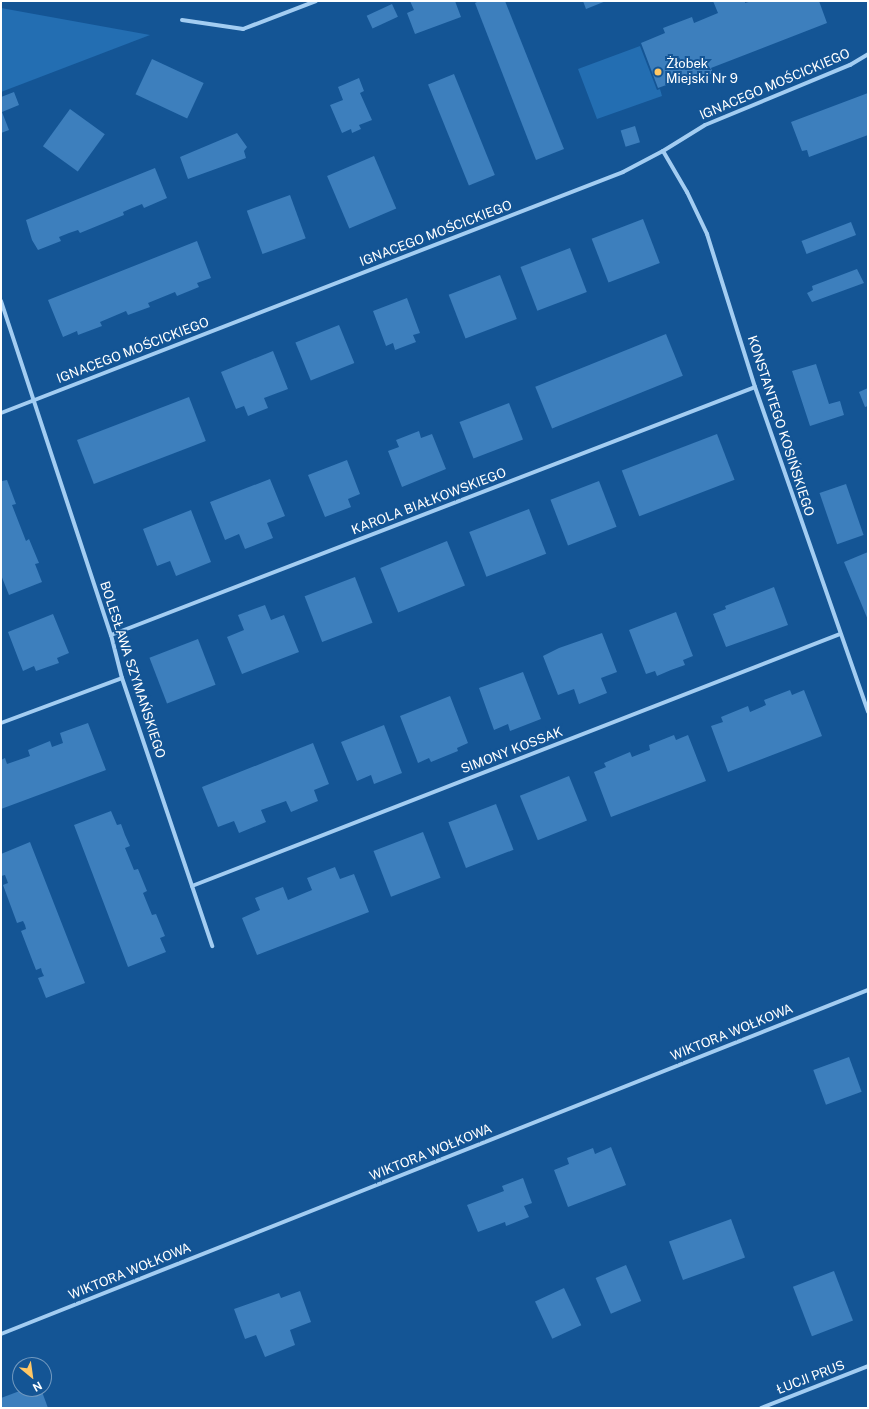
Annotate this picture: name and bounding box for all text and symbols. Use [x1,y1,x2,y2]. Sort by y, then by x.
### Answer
street label: IGNACEGO MOŚCICKIEGO [697,46,853,124]
place label: Żłobek Miejski Nr 9 [666,57,738,88]
marker: Żłobek Miejski Nr 9 [653,67,663,77]
street label: IGNACEGO MOŚCICKIEGO [358,198,514,270]
street label: IGNACEGO MOŚCICKIEGO [55,315,211,387]
street label: KONSTANTEGO KOSIŃSKIEGO [743,334,817,518]
street label: KAROLA BIAŁKOWSKIEGO [349,465,509,539]
street label: BOLESŁAWA SZYMAŃSKIEGO [96,580,168,760]
street label: SIMONY KOSSAK [459,724,565,778]
street label: WIKTORA WOŁKOWA [668,1001,796,1065]
street label: WIKTORA WOŁKOWA [367,1121,495,1185]
street label: WIKTORA WOŁKOWA [66,1240,194,1304]
north arrow [12,1357,52,1397]
street label: ŁUCJI PRUS [775,1358,847,1398]
text: N [31,1379,44,1394]

